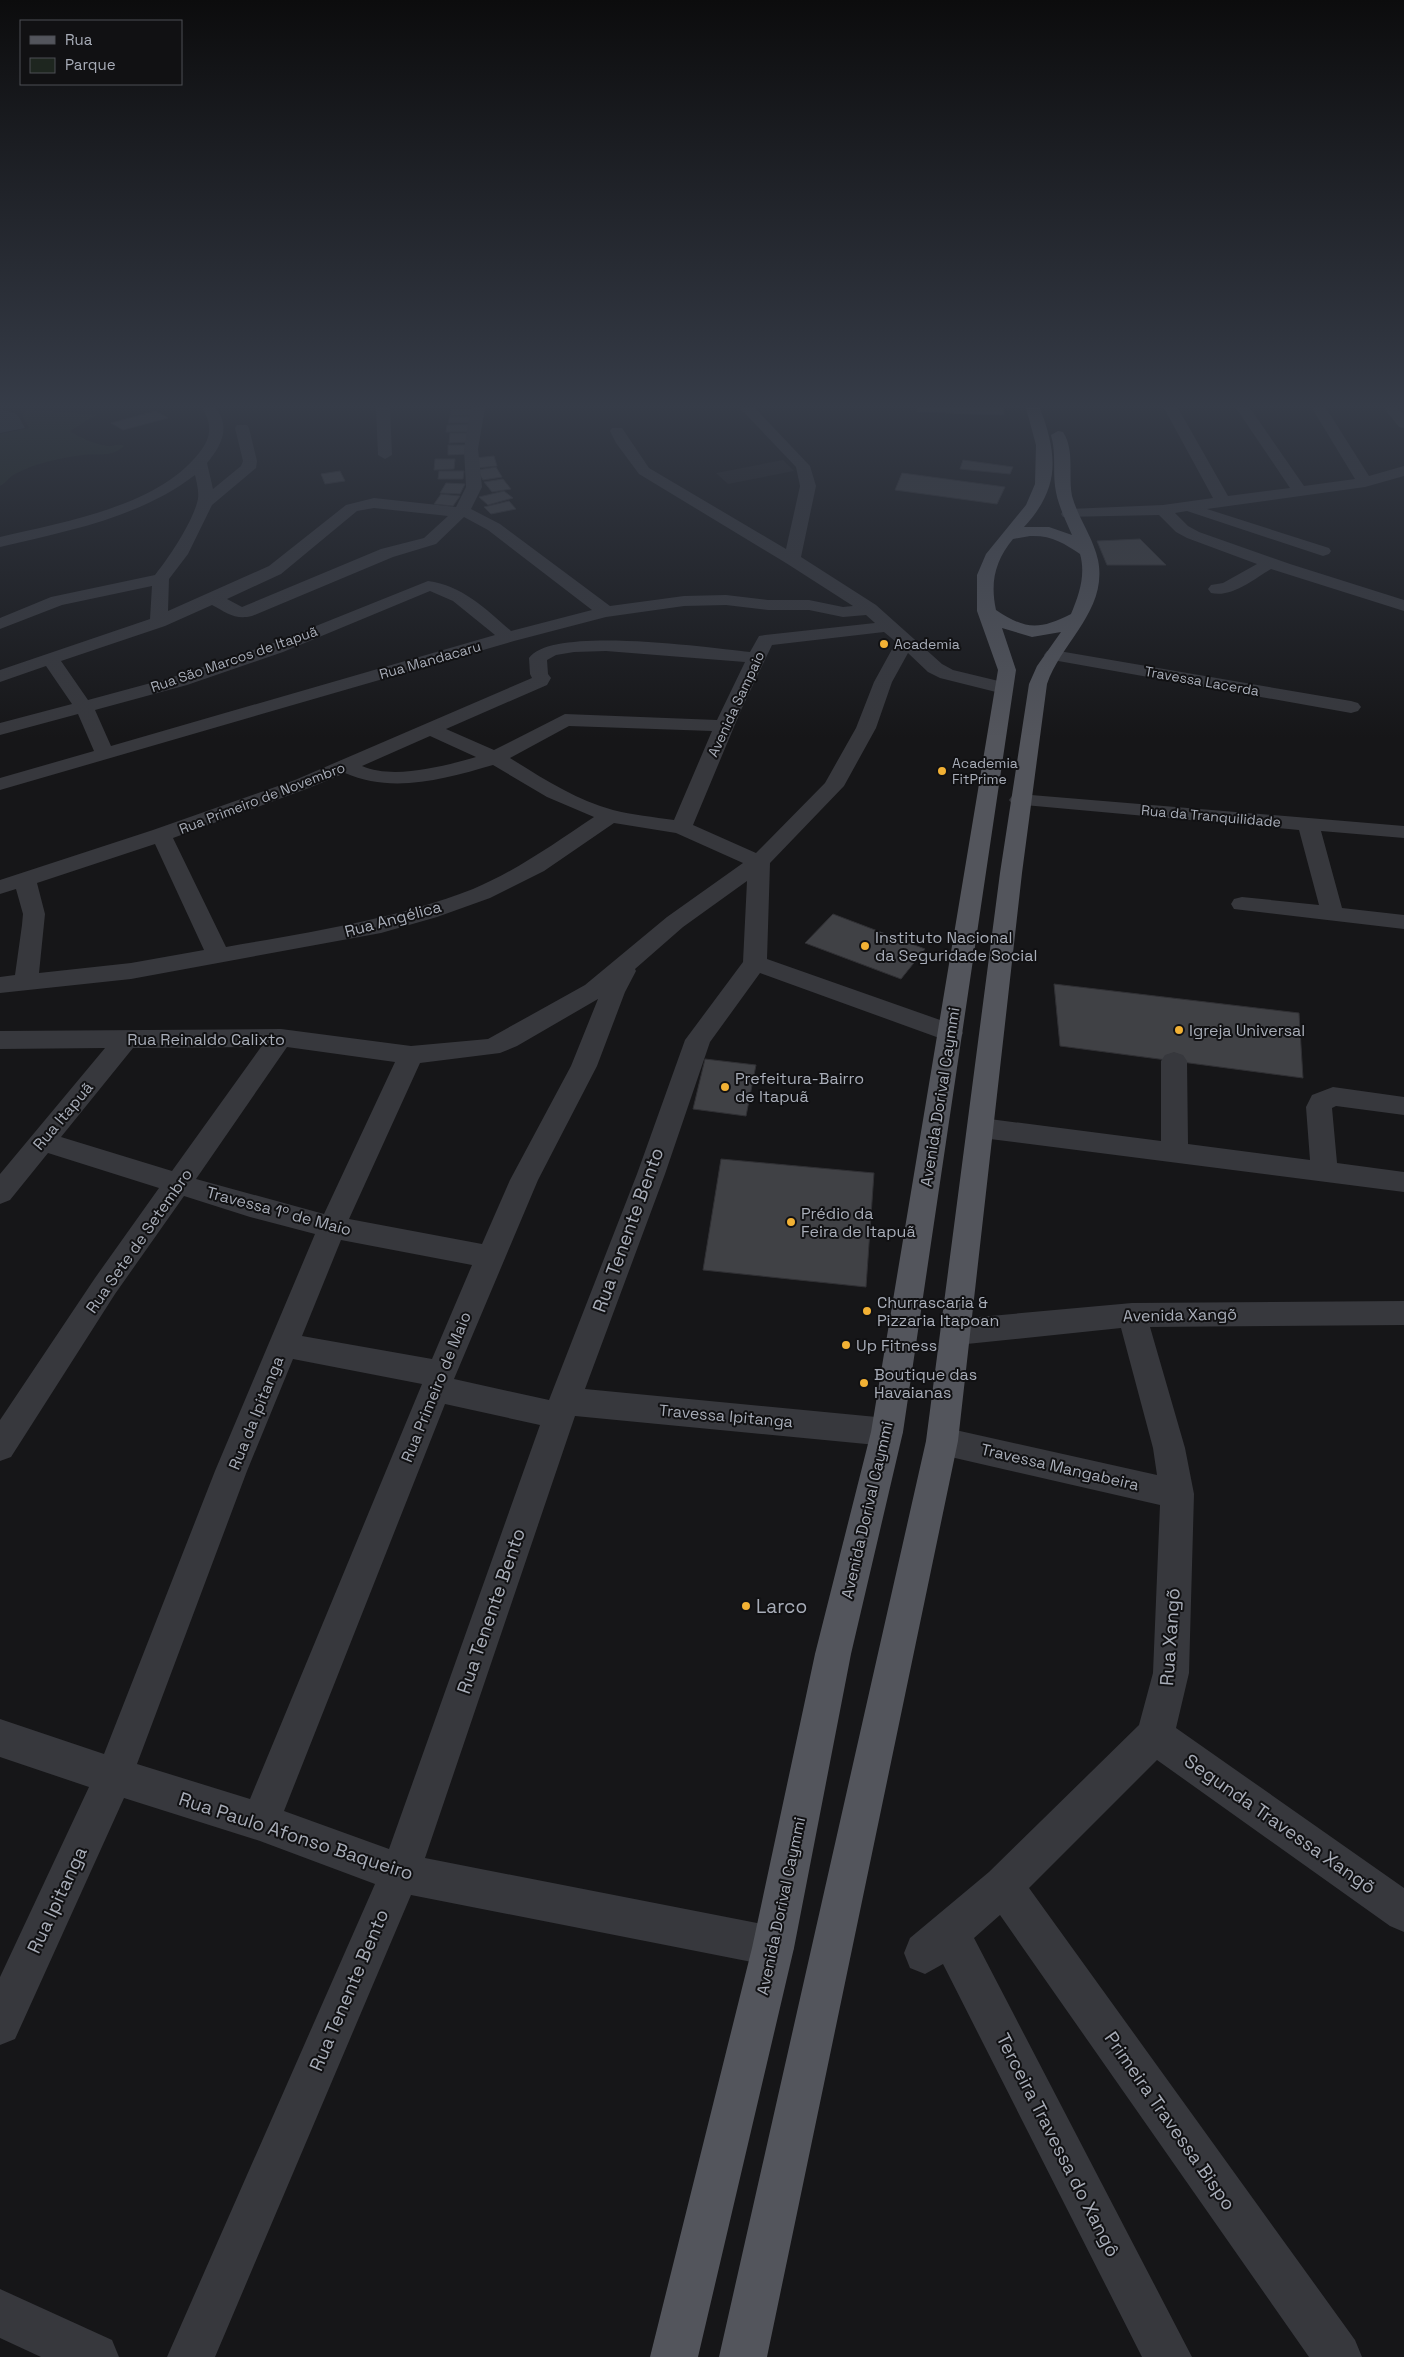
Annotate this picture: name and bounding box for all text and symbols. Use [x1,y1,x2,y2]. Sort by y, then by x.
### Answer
legend [20,20,182,85]
text: Rua [65,30,93,49]
text: Parque [65,55,116,74]
street label: Rua São Marcos de Itapuã [148,622,320,696]
place label: Academia [894,635,960,653]
street label: Rua Mandacaru [377,637,483,683]
marker: Academia [878,638,890,650]
street label: Avenida Sampaio [704,648,768,760]
street label: Travessa Lacerda [1143,662,1261,700]
place label: Academia FitPrime [952,754,1018,788]
street label: Rua Primeiro de Novembro [177,758,347,838]
marker: Academia FitPrime [936,765,948,777]
street label: Rua da Tranquilidade [1140,801,1282,831]
street label: Rua Angélica [342,896,444,942]
place label: Instituto Nacional da Seguridade Social [875,927,1037,966]
marker: Instituto Nacional da Seguridade Social [859,940,871,952]
street label: Avenida Dorival Caymmi [915,1006,965,1188]
place label: Igreja Universal [1189,1020,1305,1041]
marker: Igreja Universal [1173,1024,1185,1036]
street label: Rua Reinaldo Calixto [127,1029,285,1050]
place label: Prefeitura-Bairro de Itapuã [735,1068,864,1107]
street label: Rua Itapuã [28,1077,98,1155]
marker: Prefeitura-Bairro de Itapuã [719,1081,731,1093]
street label: Rua Tenente Bento [587,1144,669,1316]
street label: Rua Sete de Setembro [81,1165,197,1317]
street label: Travessa 1º de Maio [204,1182,354,1240]
place label: Prédio da Feira de Itapuã [801,1203,916,1242]
marker: Prédio da Feira de Itapuã [785,1216,797,1228]
place label: Churrascaria & Pizzaria Itapoan [877,1292,999,1331]
street label: Avenida Xangõ [1123,1304,1237,1326]
marker: Churrascaria & Pizzaria Itapoan [861,1305,873,1317]
street label: Rua Primeiro de Maio [396,1309,476,1465]
place label: Up Fitness [856,1335,937,1356]
marker: Up Fitness [840,1339,852,1351]
street label: Rua da Ipitanga [224,1353,288,1473]
place label: Boutique das Havaianas [874,1364,977,1403]
marker: Boutique das Havaianas [858,1377,870,1389]
street label: Travessa Ipitanga [658,1400,794,1432]
street label: Avenida Dorival Caymmi [836,1419,898,1601]
street label: Travessa Mangabeira [979,1439,1141,1495]
street label: Rua Tenente Bento [451,1525,531,1697]
street label: Rua Xangõ [1154,1587,1186,1687]
place label: Larco [756,1594,807,1619]
marker: Larco [740,1600,752,1612]
street label: Segunda Travessa Xangõ [1179,1748,1381,1900]
street label: Rua Paulo Afonso Baqueiro [176,1786,416,1886]
street label: Avenida Dorival Caymmi [752,1815,810,1997]
street label: Rua Ipitanga [21,1842,93,1958]
street label: Rua Tenente Bento [304,1905,394,2075]
street label: Primeira Travessa Bispo [1099,2027,1241,2215]
street label: Terceira Travessa do Xangô [991,2029,1125,2261]

